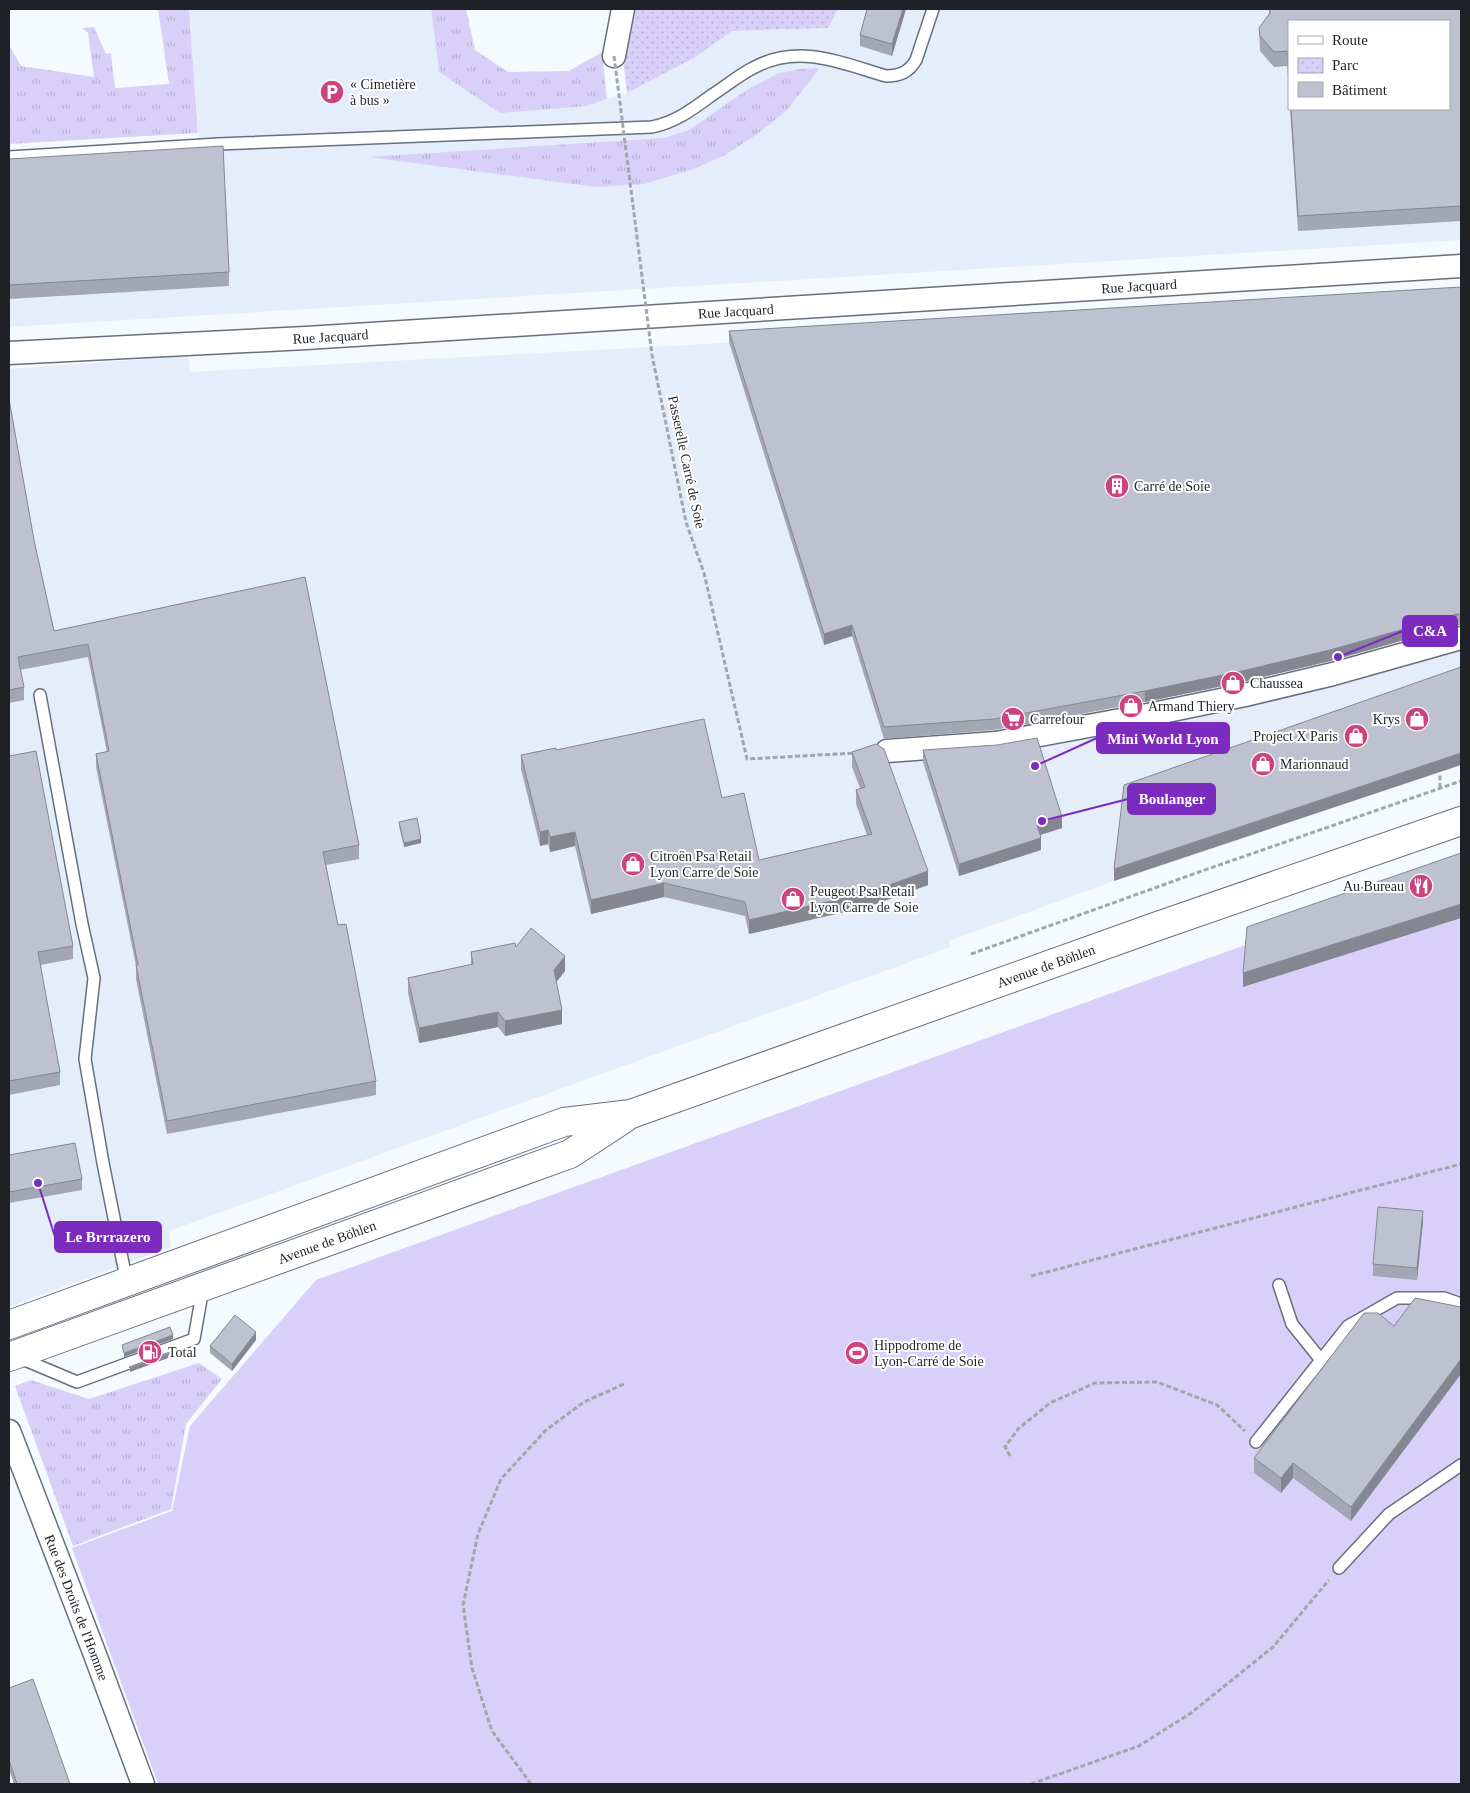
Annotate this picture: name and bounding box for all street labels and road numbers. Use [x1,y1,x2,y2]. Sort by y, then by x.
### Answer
street label: Rue Jacquard [1101,277,1177,296]
street label: Rue Jacquard [698,302,774,322]
street label: Rue Jacquard [292,327,369,347]
street label: Passerelle Carré de Soie [665,394,708,530]
street label: Avenue de Böhlen [995,942,1097,991]
street label: Avenue de Böhlen [276,1218,378,1267]
street label: Rue des Droits de l'Homme [42,1533,111,1683]

